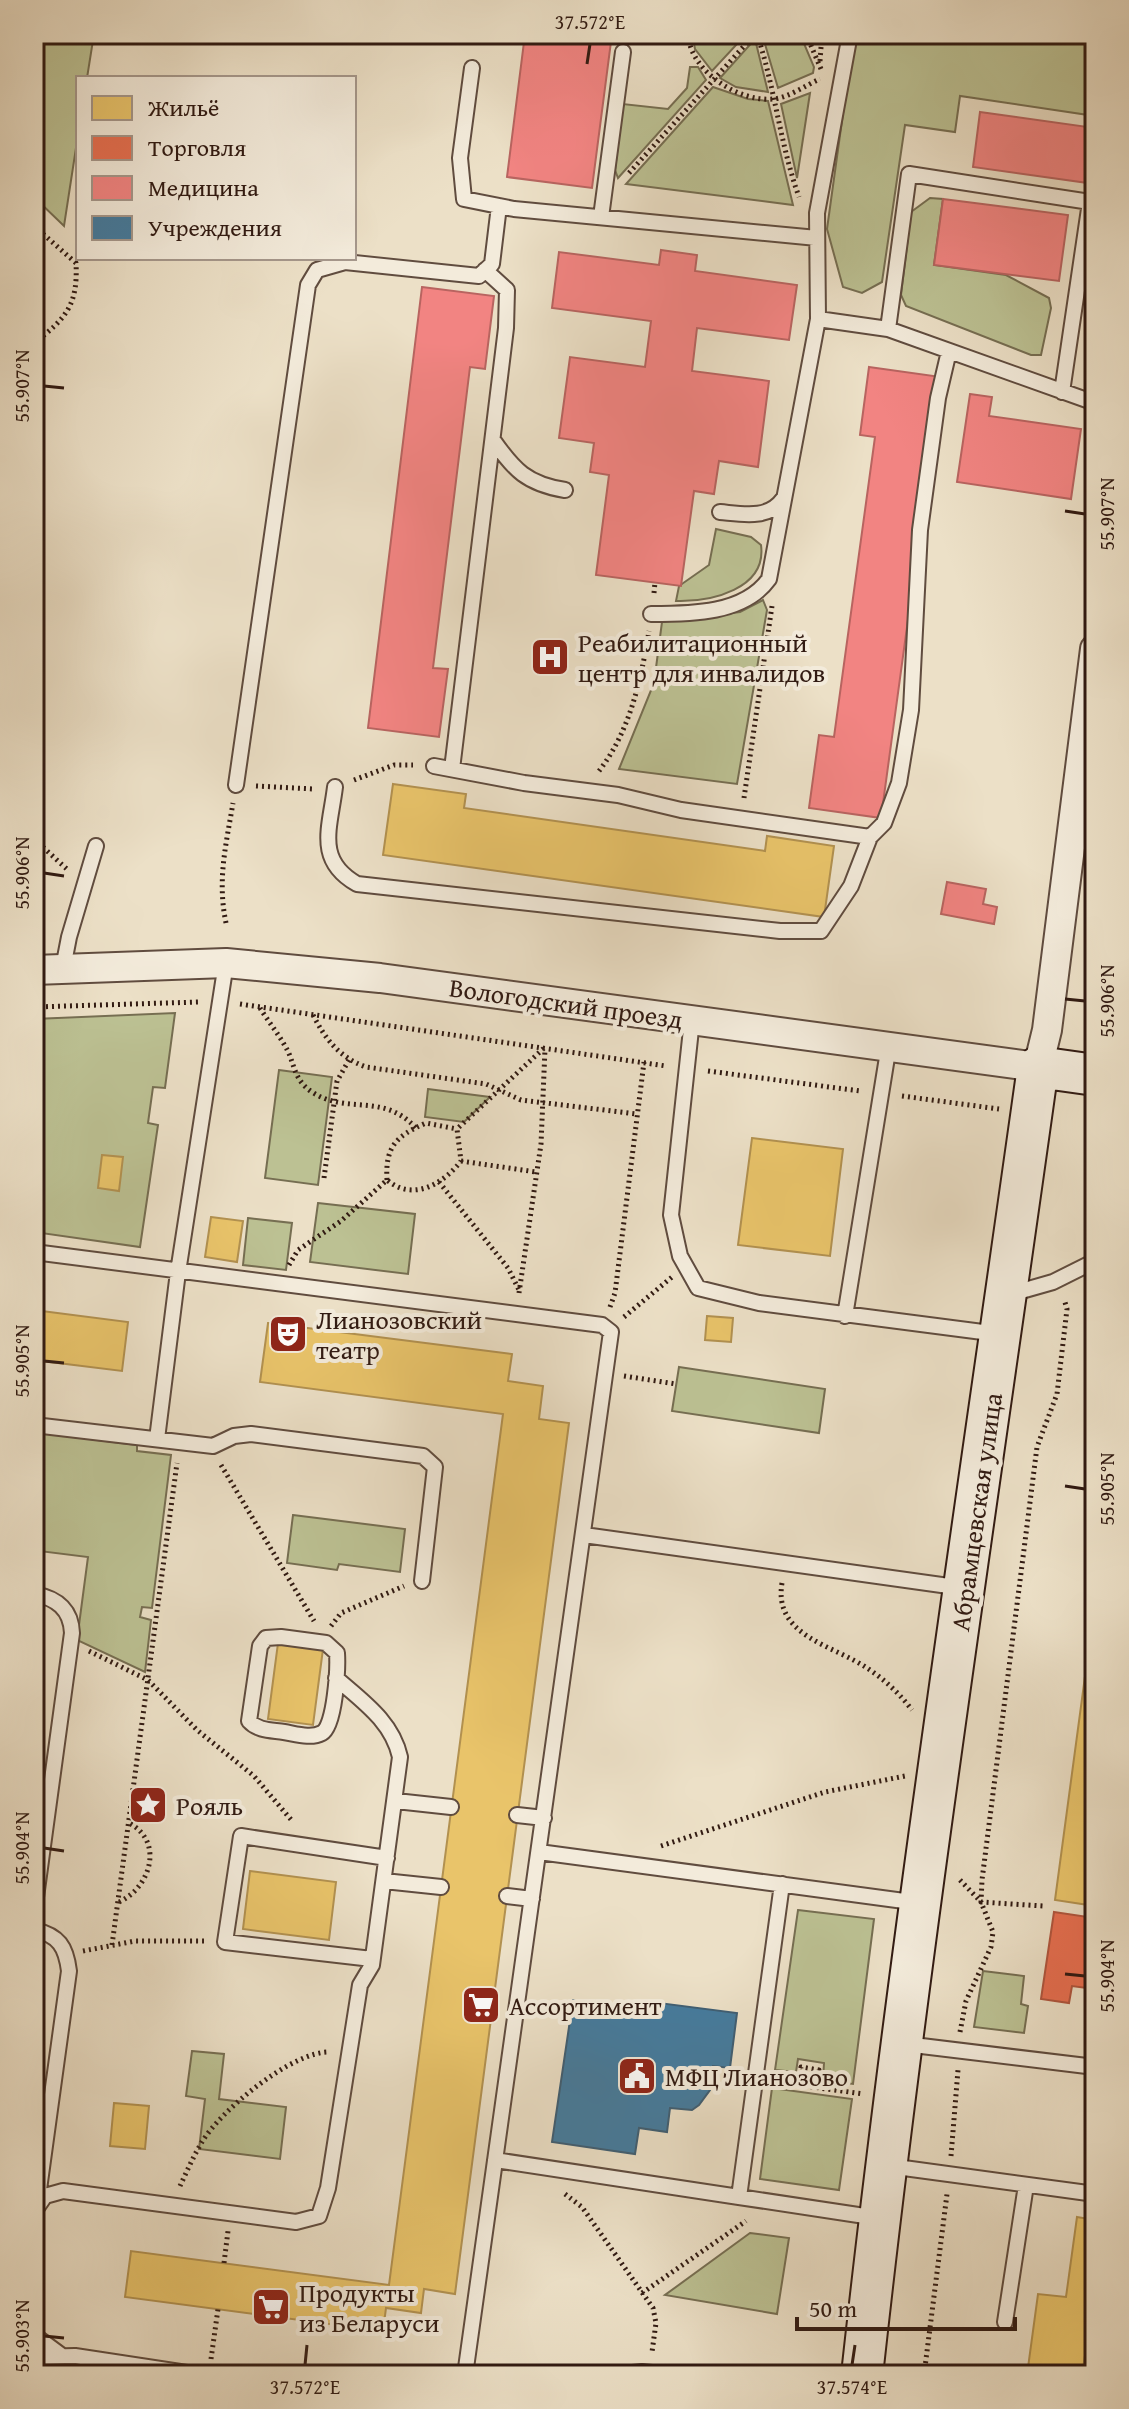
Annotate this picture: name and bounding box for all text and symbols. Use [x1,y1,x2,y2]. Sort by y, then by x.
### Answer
text: 37.572°E [555,7,625,36]
legend [76,76,356,260]
text: Жильё [147,90,219,125]
text: Торговля [148,130,246,165]
text: Медицина [148,170,259,205]
text: Учреждения [148,210,282,245]
text: 55.907°N [7,349,36,423]
text: 55.907°N [1092,477,1121,551]
place label: Реабилитационный центр для инвалидов [578,623,825,692]
hospital icon: Реабилитационный центр для инвалидов [529,636,571,678]
text: 55.906°N [7,836,36,910]
text: 55.906°N [1092,964,1121,1038]
street label: Вологодский проезд [447,967,685,1039]
place label: Лианозовский театр [316,1300,482,1369]
theatre icon: Лианозовский театр [267,1313,309,1355]
text: 55.905°N [7,1324,36,1398]
street label: Абрамцевская улица [940,1390,1012,1634]
text: 55.905°N [1092,1452,1121,1526]
place icon: Рояль [127,1784,169,1826]
place label: Рояль [176,1786,243,1825]
text: 55.904°N [7,1811,36,1885]
text: 55.904°N [1092,1939,1121,2013]
supermarket icon: Ассортимент [460,1984,502,2026]
place label: Ассортимент [509,1986,662,2025]
public building icon: МФЦ Лианозово [616,2055,658,2097]
place label: МФЦ Лианозово [665,2057,848,2096]
place label: Продукты из Беларуси [299,2273,439,2342]
scale bar [797,2281,1015,2331]
supermarket icon: Продукты из Беларуси [250,2286,292,2328]
text: 50 m [809,2291,857,2326]
text: 55.903°N [7,2299,36,2373]
text: 37.572°E [270,2372,340,2401]
text: 37.574°E [817,2372,887,2401]

